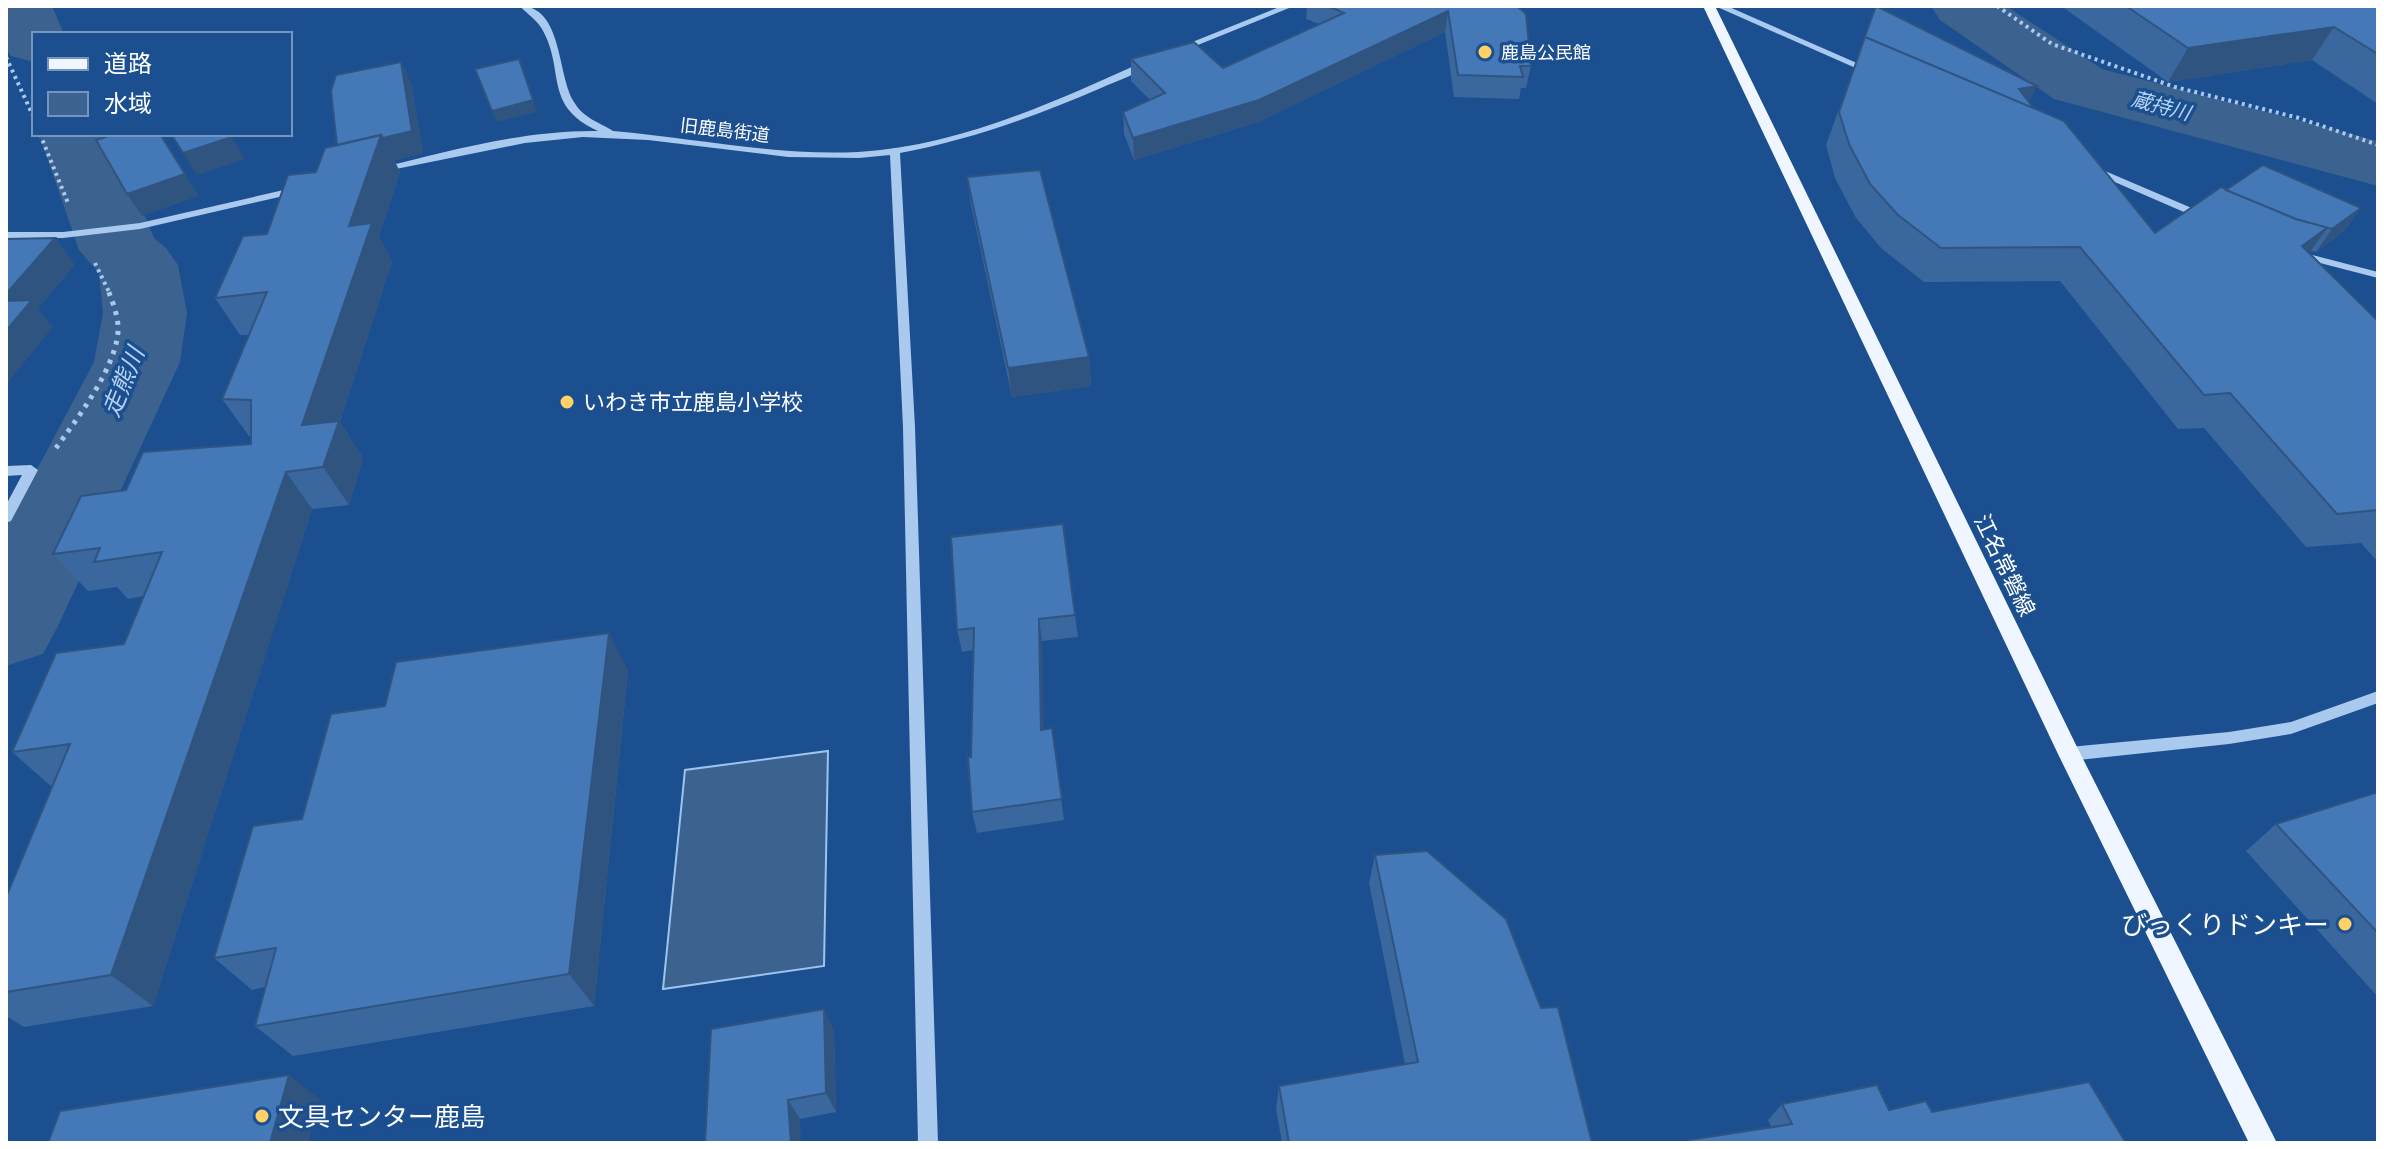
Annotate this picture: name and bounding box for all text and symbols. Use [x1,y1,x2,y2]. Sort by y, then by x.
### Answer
legend [32,32,292,136]
place label: 鹿島公民館 [1501,41,1591,64]
marker: 鹿島公民館 [1476,43,1494,61]
text: 道路 [104,48,152,79]
water label: 蔵持川 [2129,86,2195,127]
text: 水域 [104,88,152,119]
street label: 旧鹿島街道 [679,113,771,147]
water label: 走熊川 [95,340,152,421]
place label: いわき市立鹿島小学校 [583,388,803,416]
marker: いわき市立鹿島小学校 [558,393,576,411]
street label: 江名常磐線 [1968,509,2042,621]
place label: びっくりドンキー [2121,908,2329,941]
marker: びっくりドンキー [2336,915,2354,933]
place label: 文具センター鹿島 [278,1100,486,1133]
marker: 文具センター鹿島 [253,1107,271,1125]

